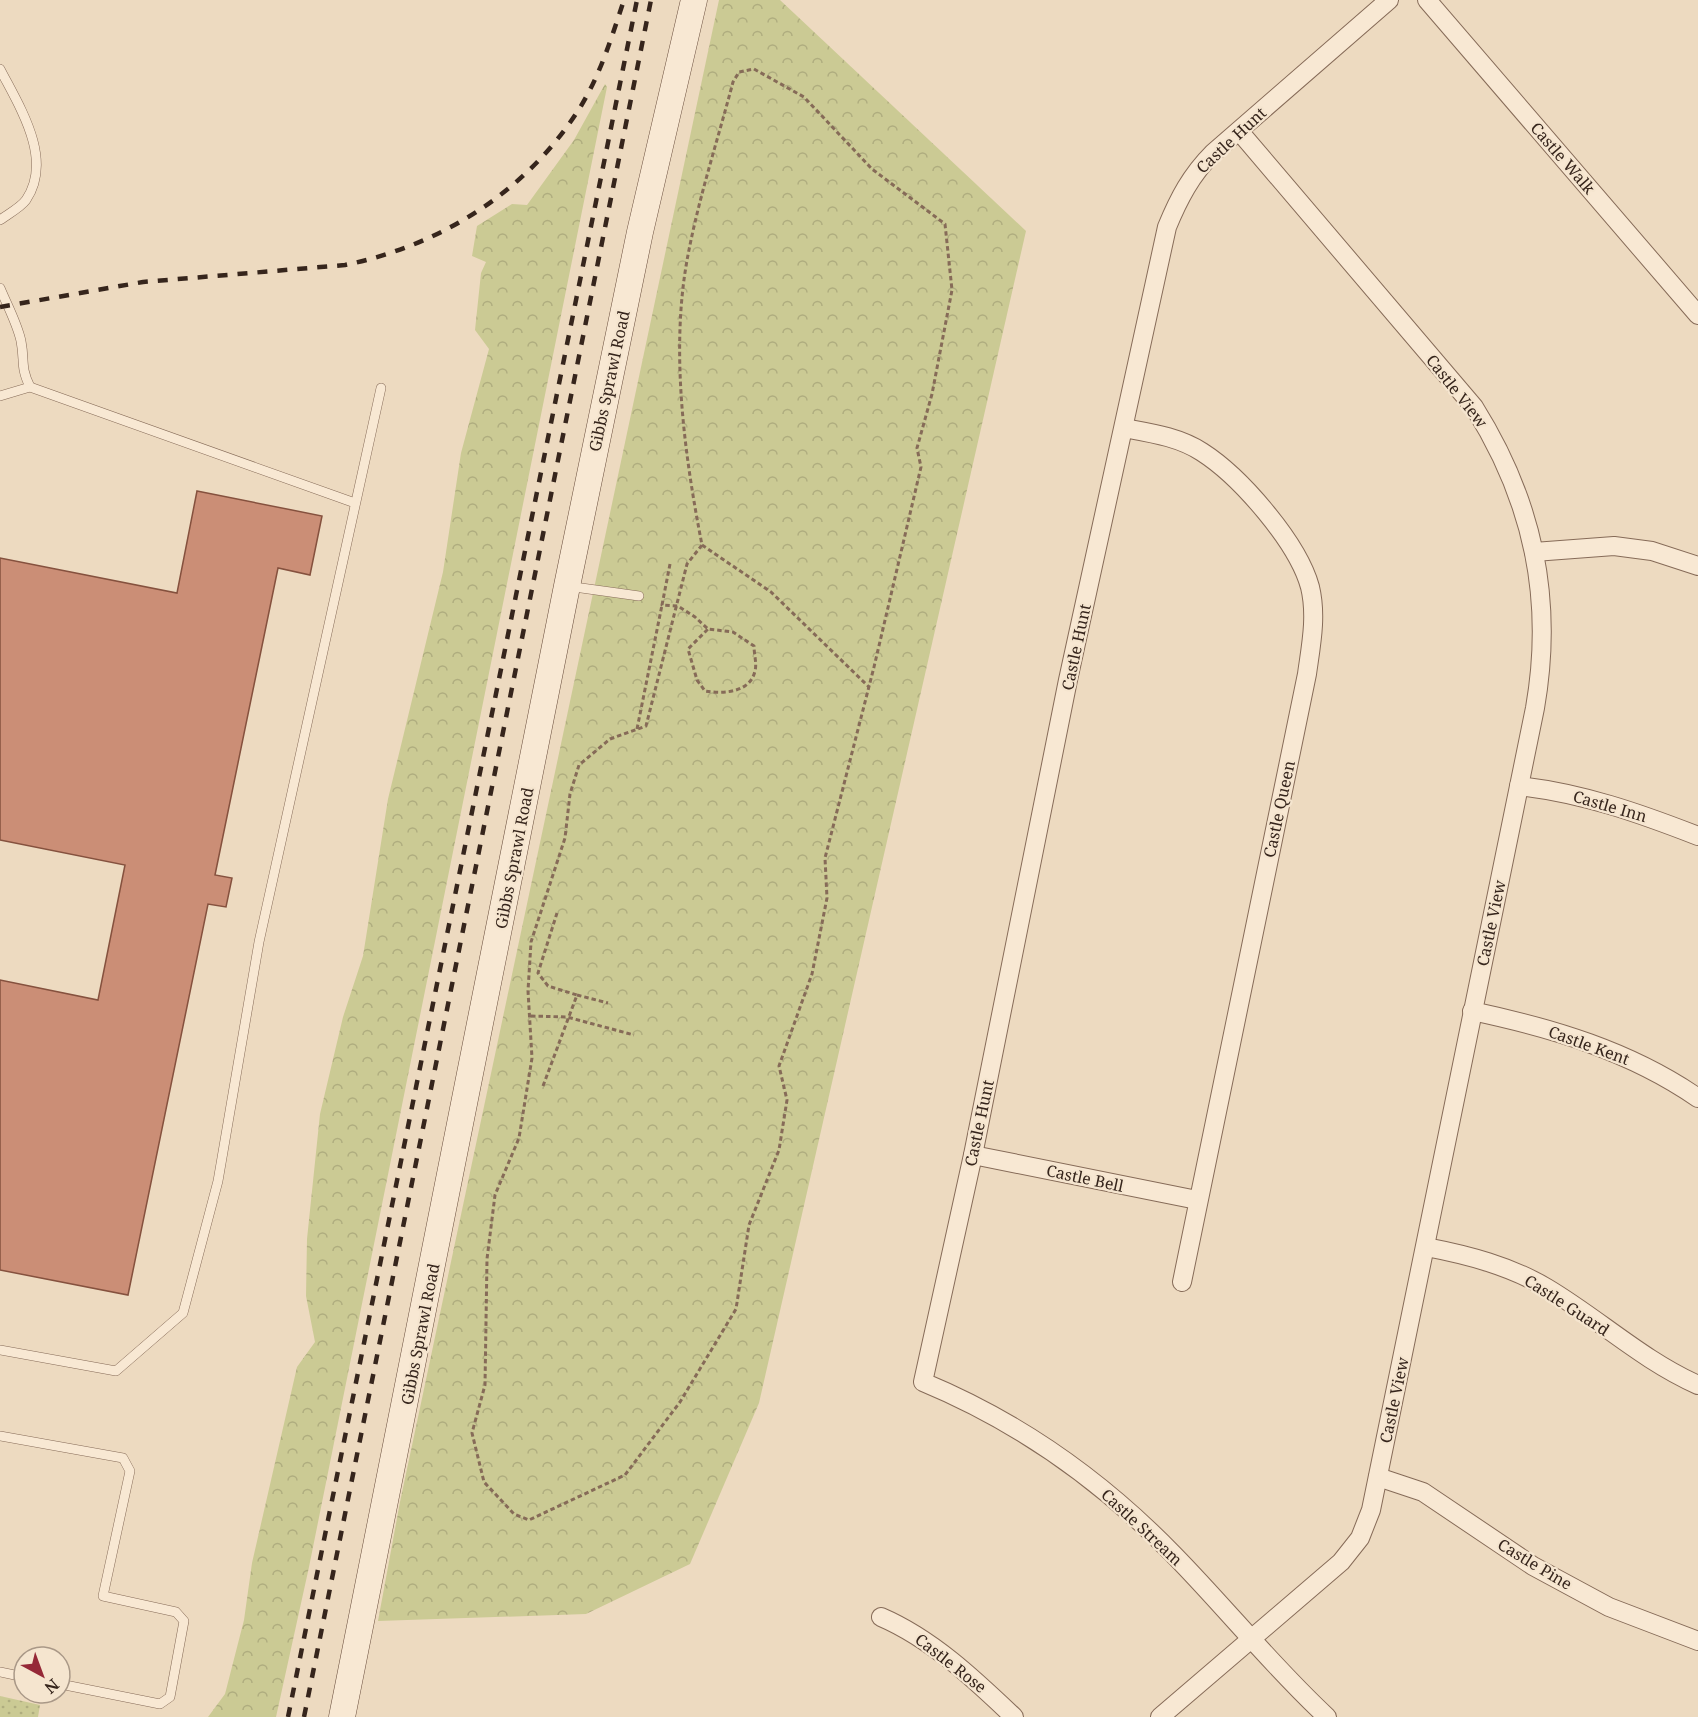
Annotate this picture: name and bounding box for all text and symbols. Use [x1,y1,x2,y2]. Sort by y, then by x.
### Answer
street label: Castle Hunt [1191,102,1271,178]
street label: Castle Walk [1526,117,1601,199]
street label: Gibbs Sprawl Road [583,308,635,454]
street label: Castle View [1421,350,1493,432]
street label: Castle Hunt [1056,601,1096,692]
street label: Castle Queen [1258,758,1300,860]
street label: Gibbs Sprawl Road [489,785,539,931]
street label: Castle Inn [1571,785,1649,827]
street label: Castle View [1471,878,1511,968]
street label: Castle Kent [1545,1020,1633,1070]
street label: Castle Hunt [959,1077,999,1168]
street label: Castle Bell [1044,1159,1126,1197]
street label: Gibbs Sprawl Road [395,1261,445,1407]
street label: Castle Guard [1520,1269,1614,1341]
street label: Castle View [1374,1355,1414,1445]
street label: Castle Stream [1096,1484,1188,1570]
street label: Castle Pine [1494,1533,1576,1595]
street label: Castle Rose [911,1628,991,1698]
north arrow [12,1645,72,1705]
text: N [40,1674,64,1699]

